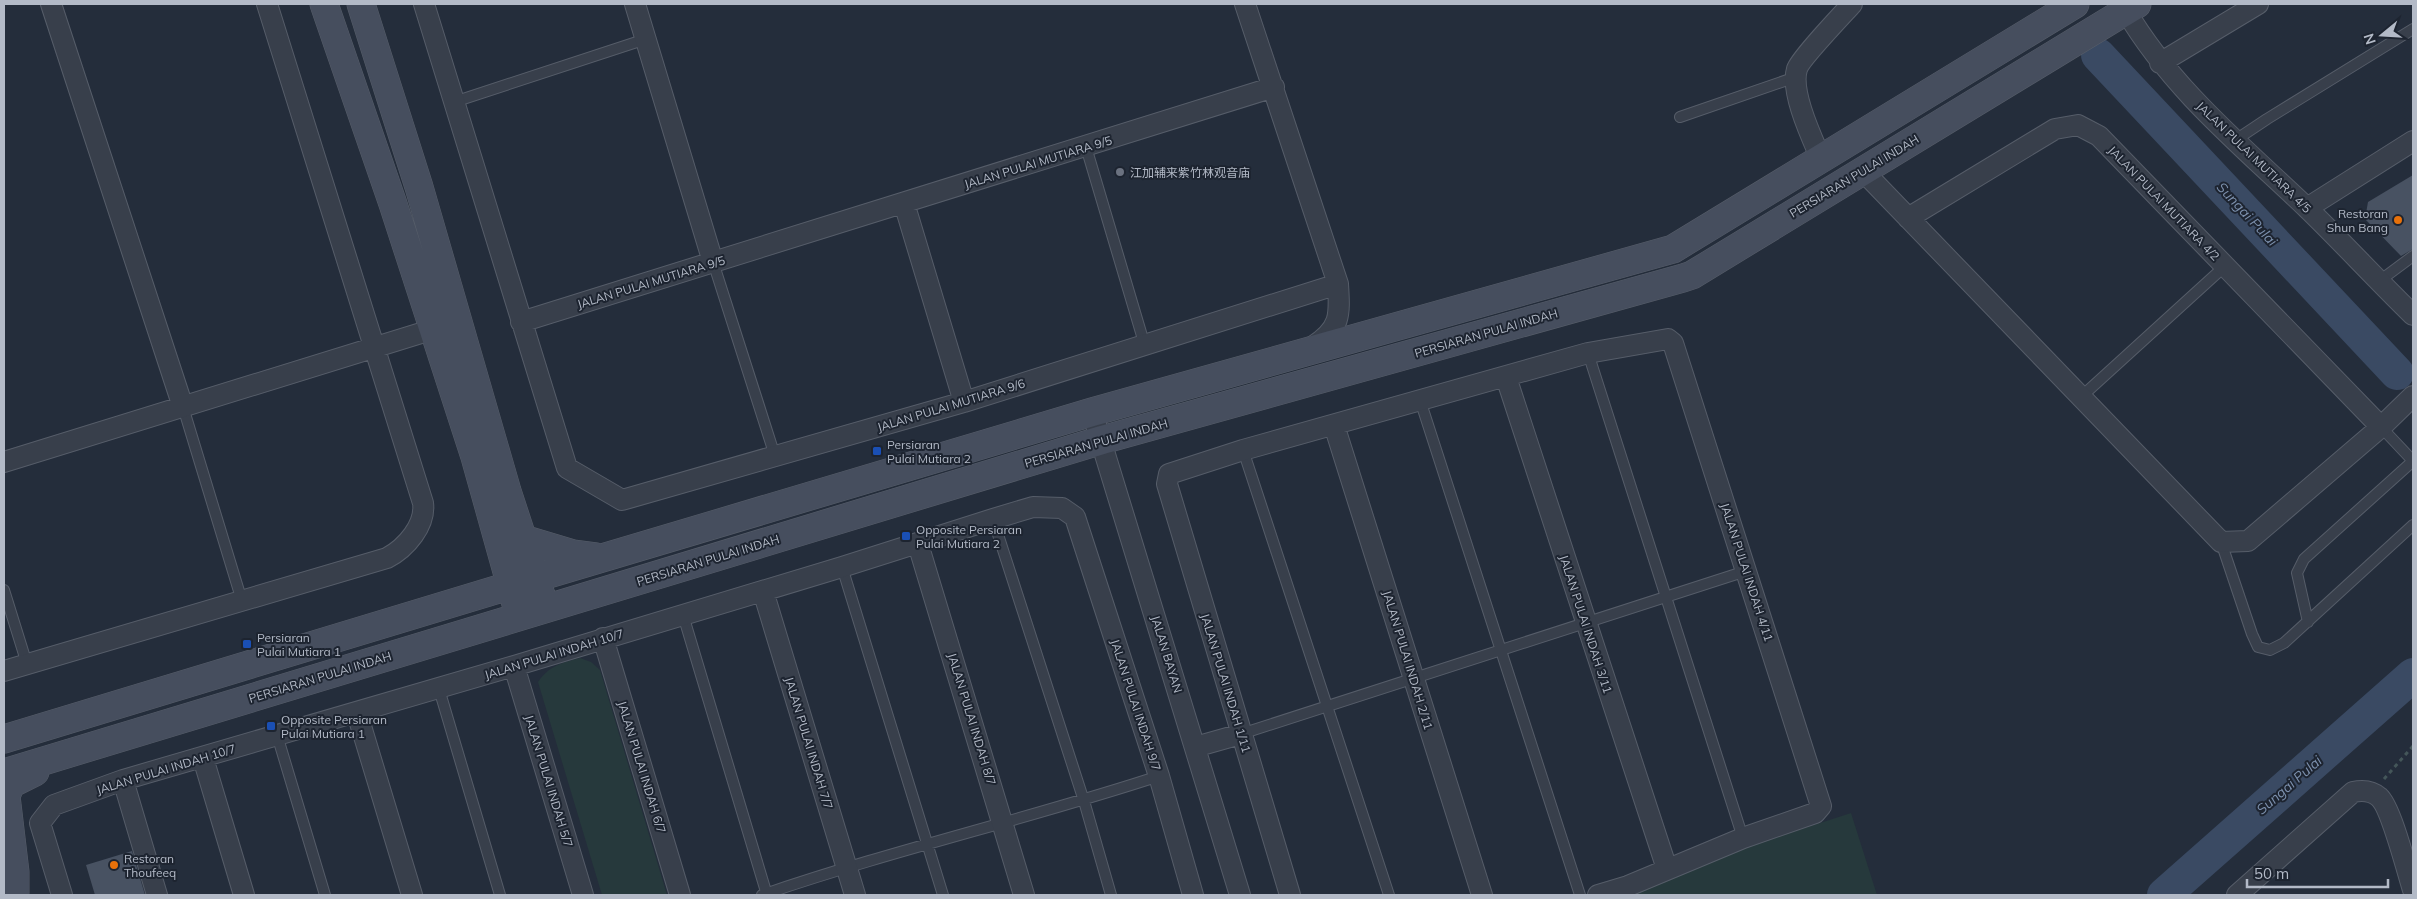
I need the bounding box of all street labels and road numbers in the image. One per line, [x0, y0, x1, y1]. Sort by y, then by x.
street label: JALAN PULAI MUTIARA 4/5 [2193, 98, 2315, 216]
street label: PERSIARAN PULAI INDAH [1786, 131, 1922, 221]
street label: JALAN PULAI MUTIARA 9/5 [962, 132, 1114, 192]
street label: JALAN PULAI MUTIARA 4/2 [2105, 142, 2223, 264]
street label: JALAN PULAI MUTIARA 9/5 [575, 252, 727, 312]
street label: PERSIARAN PULAI INDAH [1413, 305, 1559, 361]
street label: JALAN PULAI MUTIARA 9/6 [875, 375, 1027, 435]
street label: PERSIARAN PULAI INDAH [1023, 415, 1169, 471]
street label: JALAN PULAI INDAH 4/11 [1717, 501, 1777, 643]
street label: PERSIARAN PULAI INDAH [635, 531, 781, 589]
street label: JALAN PULAI INDAH 3/11 [1556, 553, 1616, 695]
street label: JALAN PULAI INDAH 2/11 [1380, 588, 1436, 732]
street label: JALAN PULAI INDAH 1/11 [1198, 611, 1254, 755]
street label: JALAN BAYAN [1148, 613, 1186, 695]
street label: JALAN PULAI INDAH 10/7 [482, 626, 626, 682]
street label: JALAN PULAI INDAH 9/7 [1108, 637, 1164, 773]
street label: PERSIARAN PULAI INDAH [247, 648, 393, 706]
street label: JALAN PULAI INDAH 8/7 [945, 651, 999, 787]
street label: JALAN PULAI INDAH 7/7 [782, 675, 836, 811]
street label: JALAN PULAI INDAH 6/7 [615, 699, 669, 835]
street label: JALAN PULAI INDAH 5/7 [522, 713, 576, 849]
street label: JALAN PULAI INDAH 10/7 [94, 741, 238, 797]

